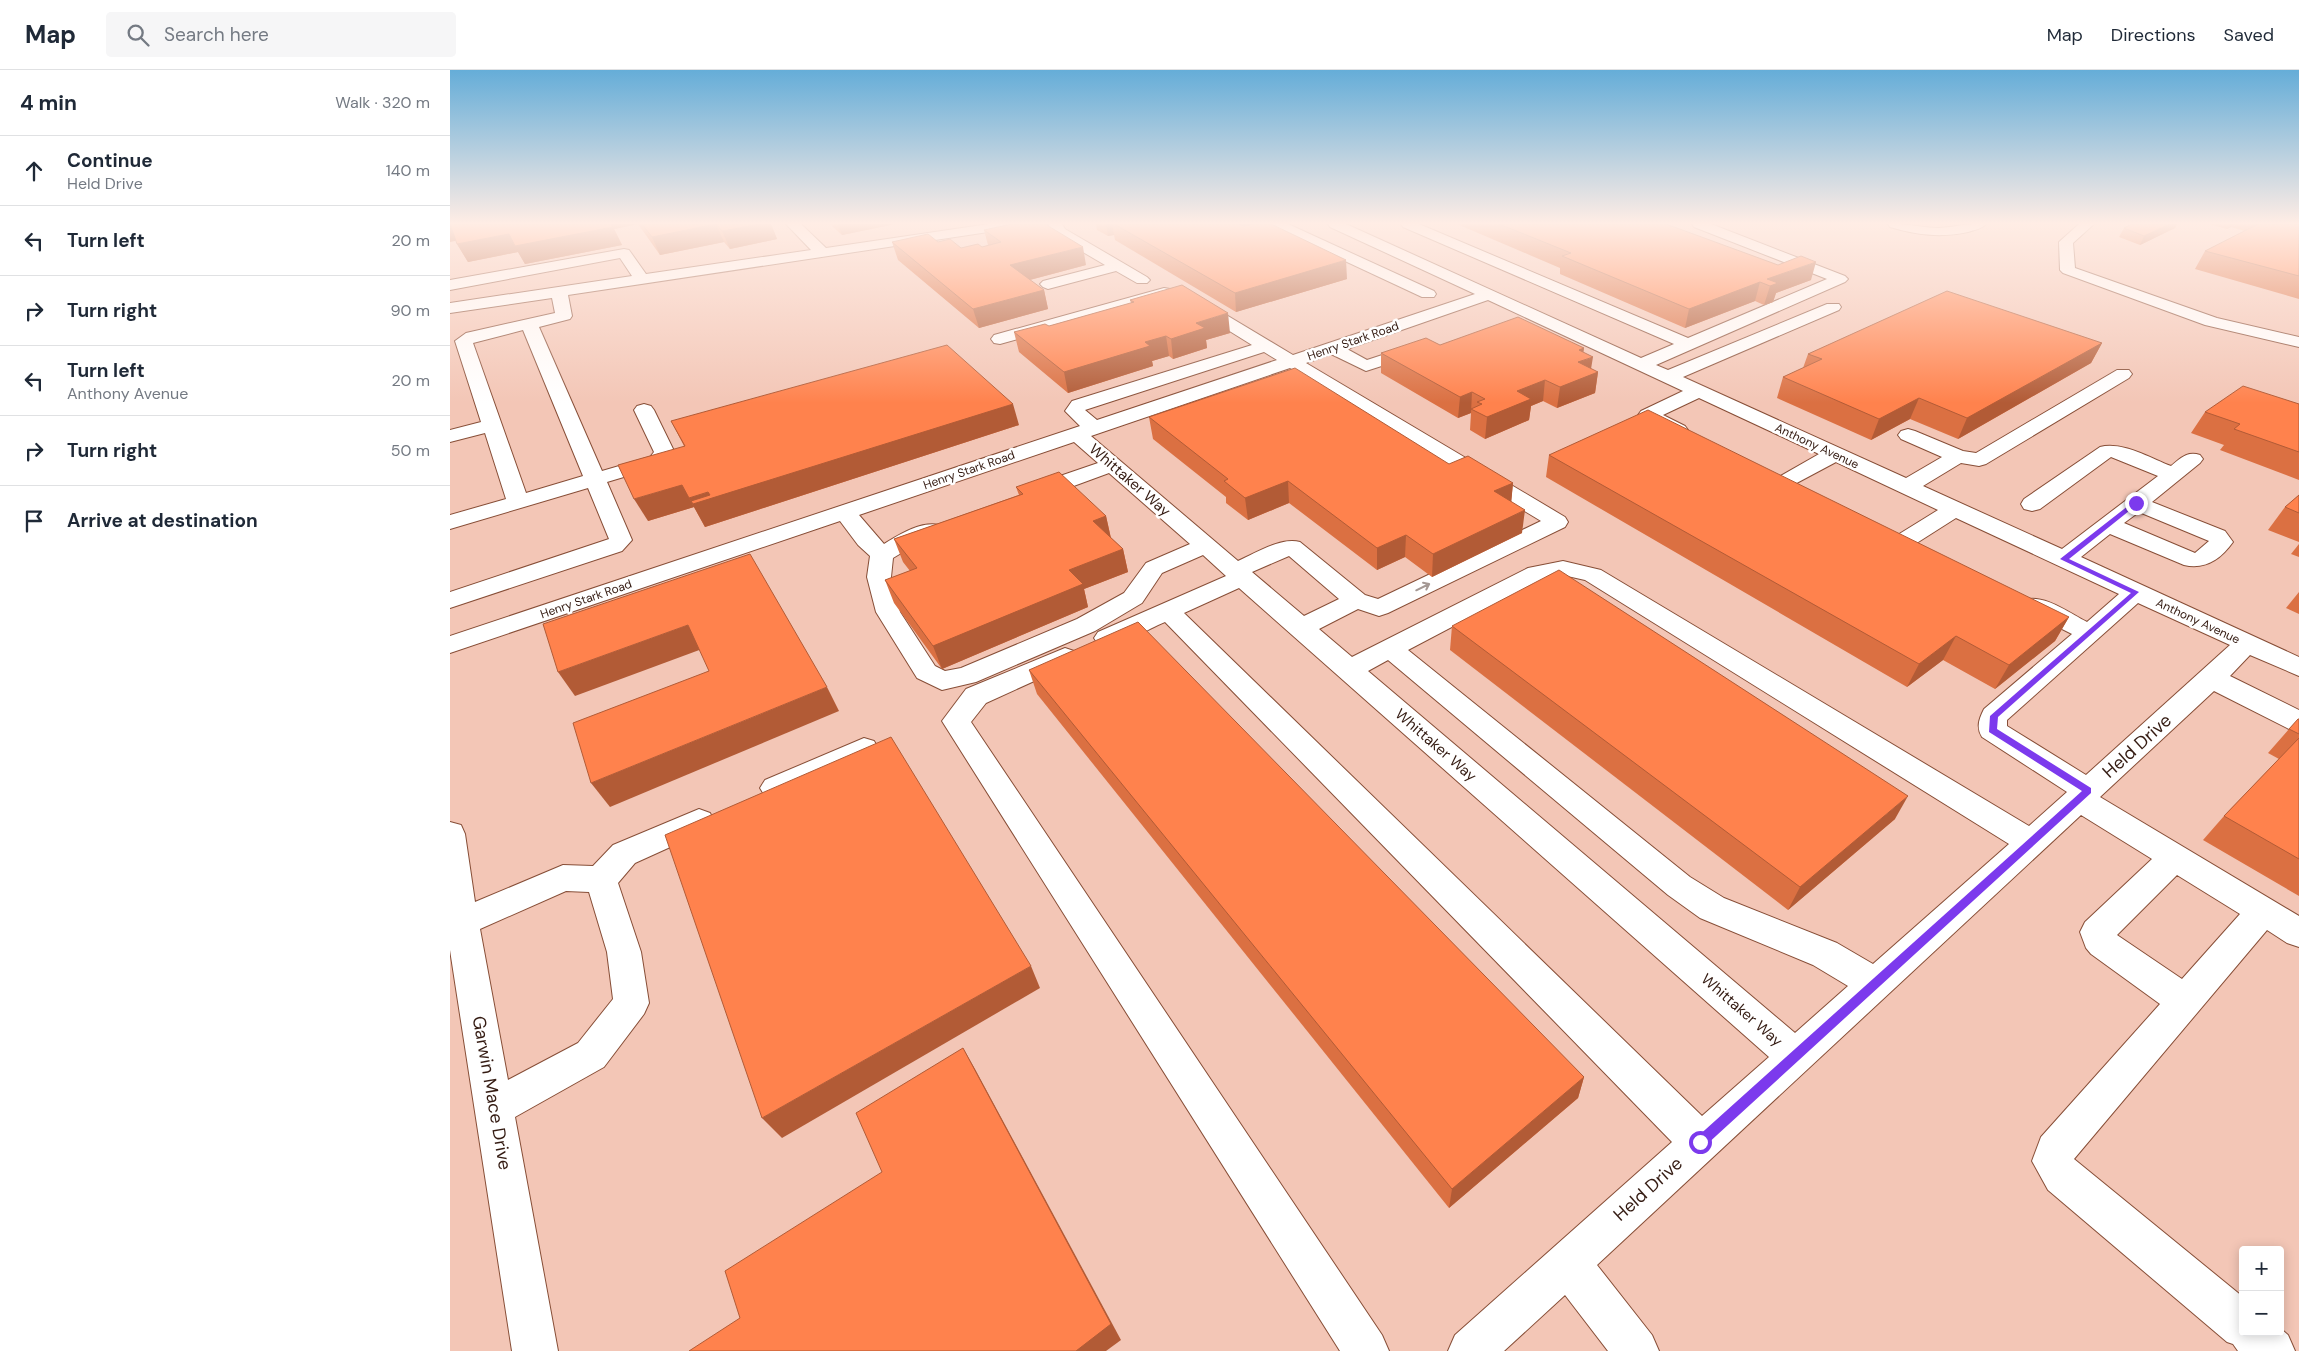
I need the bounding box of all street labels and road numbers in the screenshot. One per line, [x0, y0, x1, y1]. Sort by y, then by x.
street label: Henry Stark Road [1305, 318, 1401, 364]
street label: Anthony Avenue [1772, 420, 1862, 473]
street label: Whittaker Way [1085, 439, 1175, 521]
street label: Henry Stark Road [921, 447, 1017, 493]
street label: Henry Stark Road [538, 576, 634, 622]
street label: Anthony Avenue [2153, 595, 2243, 648]
street label: Whittaker Way [1391, 704, 1481, 786]
street label: Held Drive [2097, 709, 2177, 783]
street label: Whittaker Way [1697, 969, 1787, 1051]
street label: Garwin Mace Drive [467, 1014, 517, 1172]
street label: Held Drive [1608, 1152, 1688, 1226]

